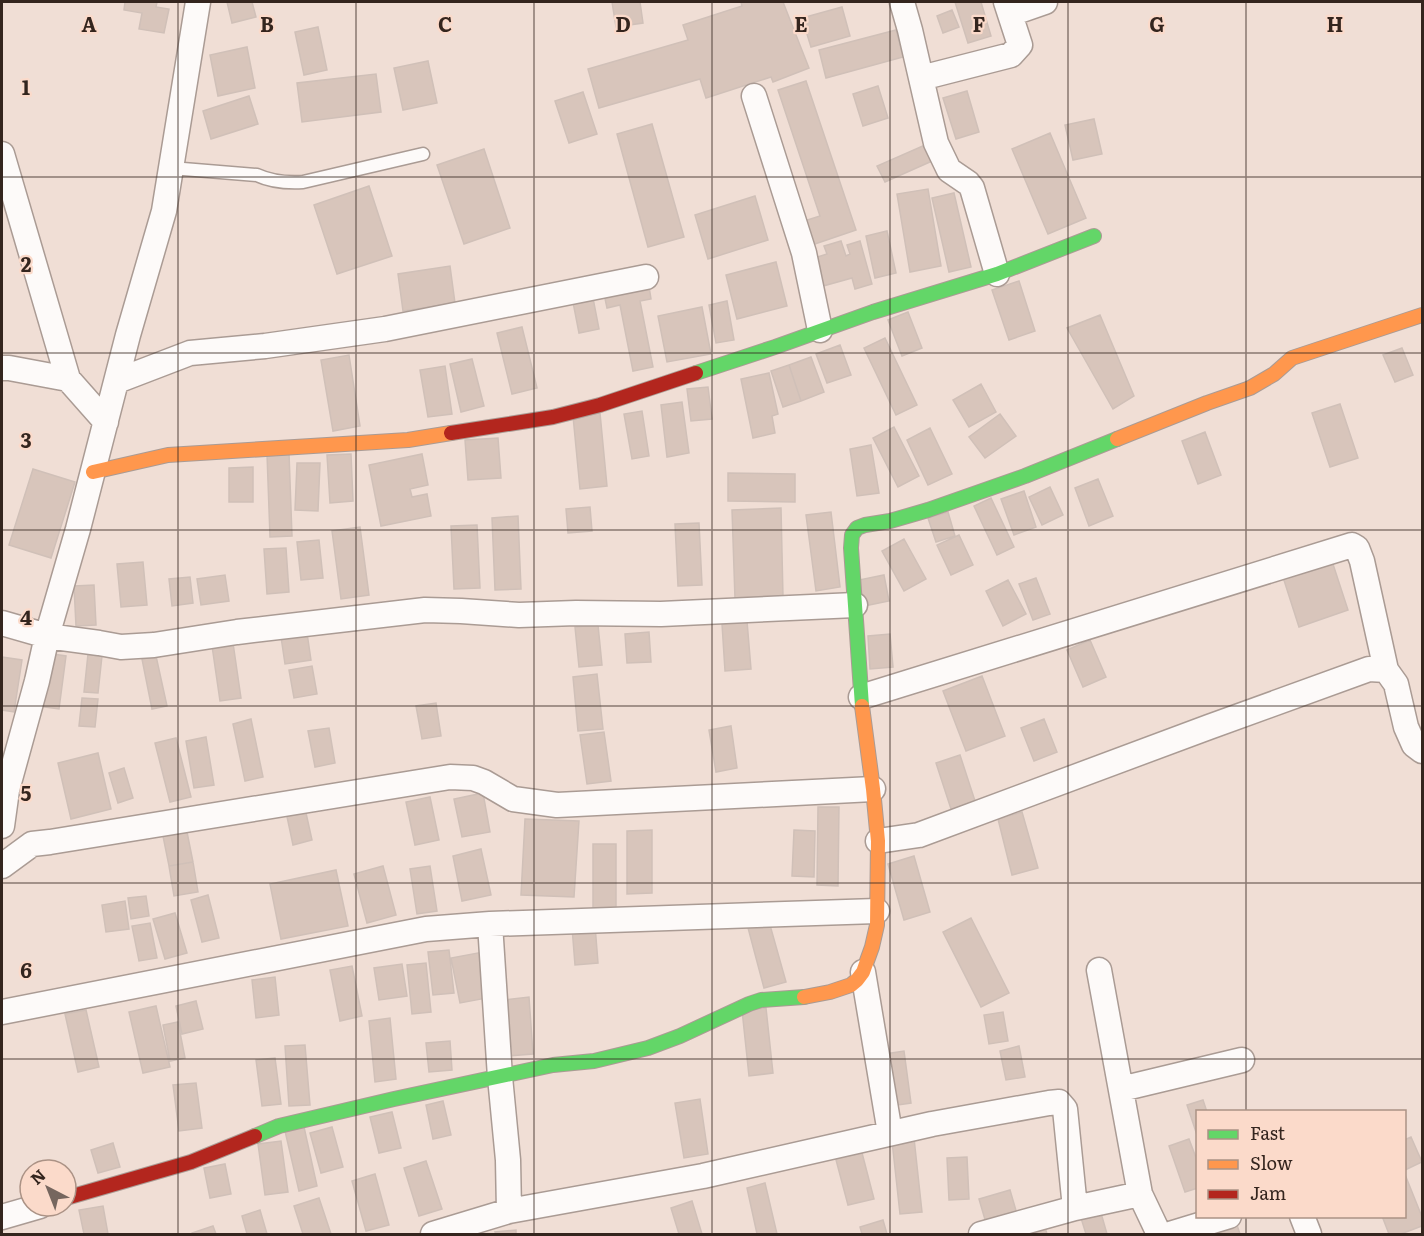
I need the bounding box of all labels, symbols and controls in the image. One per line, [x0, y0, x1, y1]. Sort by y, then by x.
text: A [81, 8, 97, 38]
text: B [260, 8, 274, 38]
text: C [438, 8, 452, 38]
text: D [615, 8, 631, 38]
text: E [794, 8, 808, 38]
text: F [973, 8, 986, 38]
text: G [1149, 8, 1165, 38]
text: H [1327, 8, 1343, 38]
text: 1 [22, 71, 30, 101]
text: 2 [21, 248, 32, 278]
text: 3 [20, 424, 32, 454]
text: 4 [20, 601, 32, 631]
text: 5 [21, 777, 32, 807]
text: 6 [20, 954, 32, 984]
legend [1196, 1110, 1406, 1218]
text: Fast [1250, 1119, 1286, 1146]
text: Slow [1250, 1149, 1293, 1176]
north arrow [18, 1158, 78, 1218]
text: N [24, 1163, 50, 1190]
text: Jam [1250, 1179, 1286, 1206]

